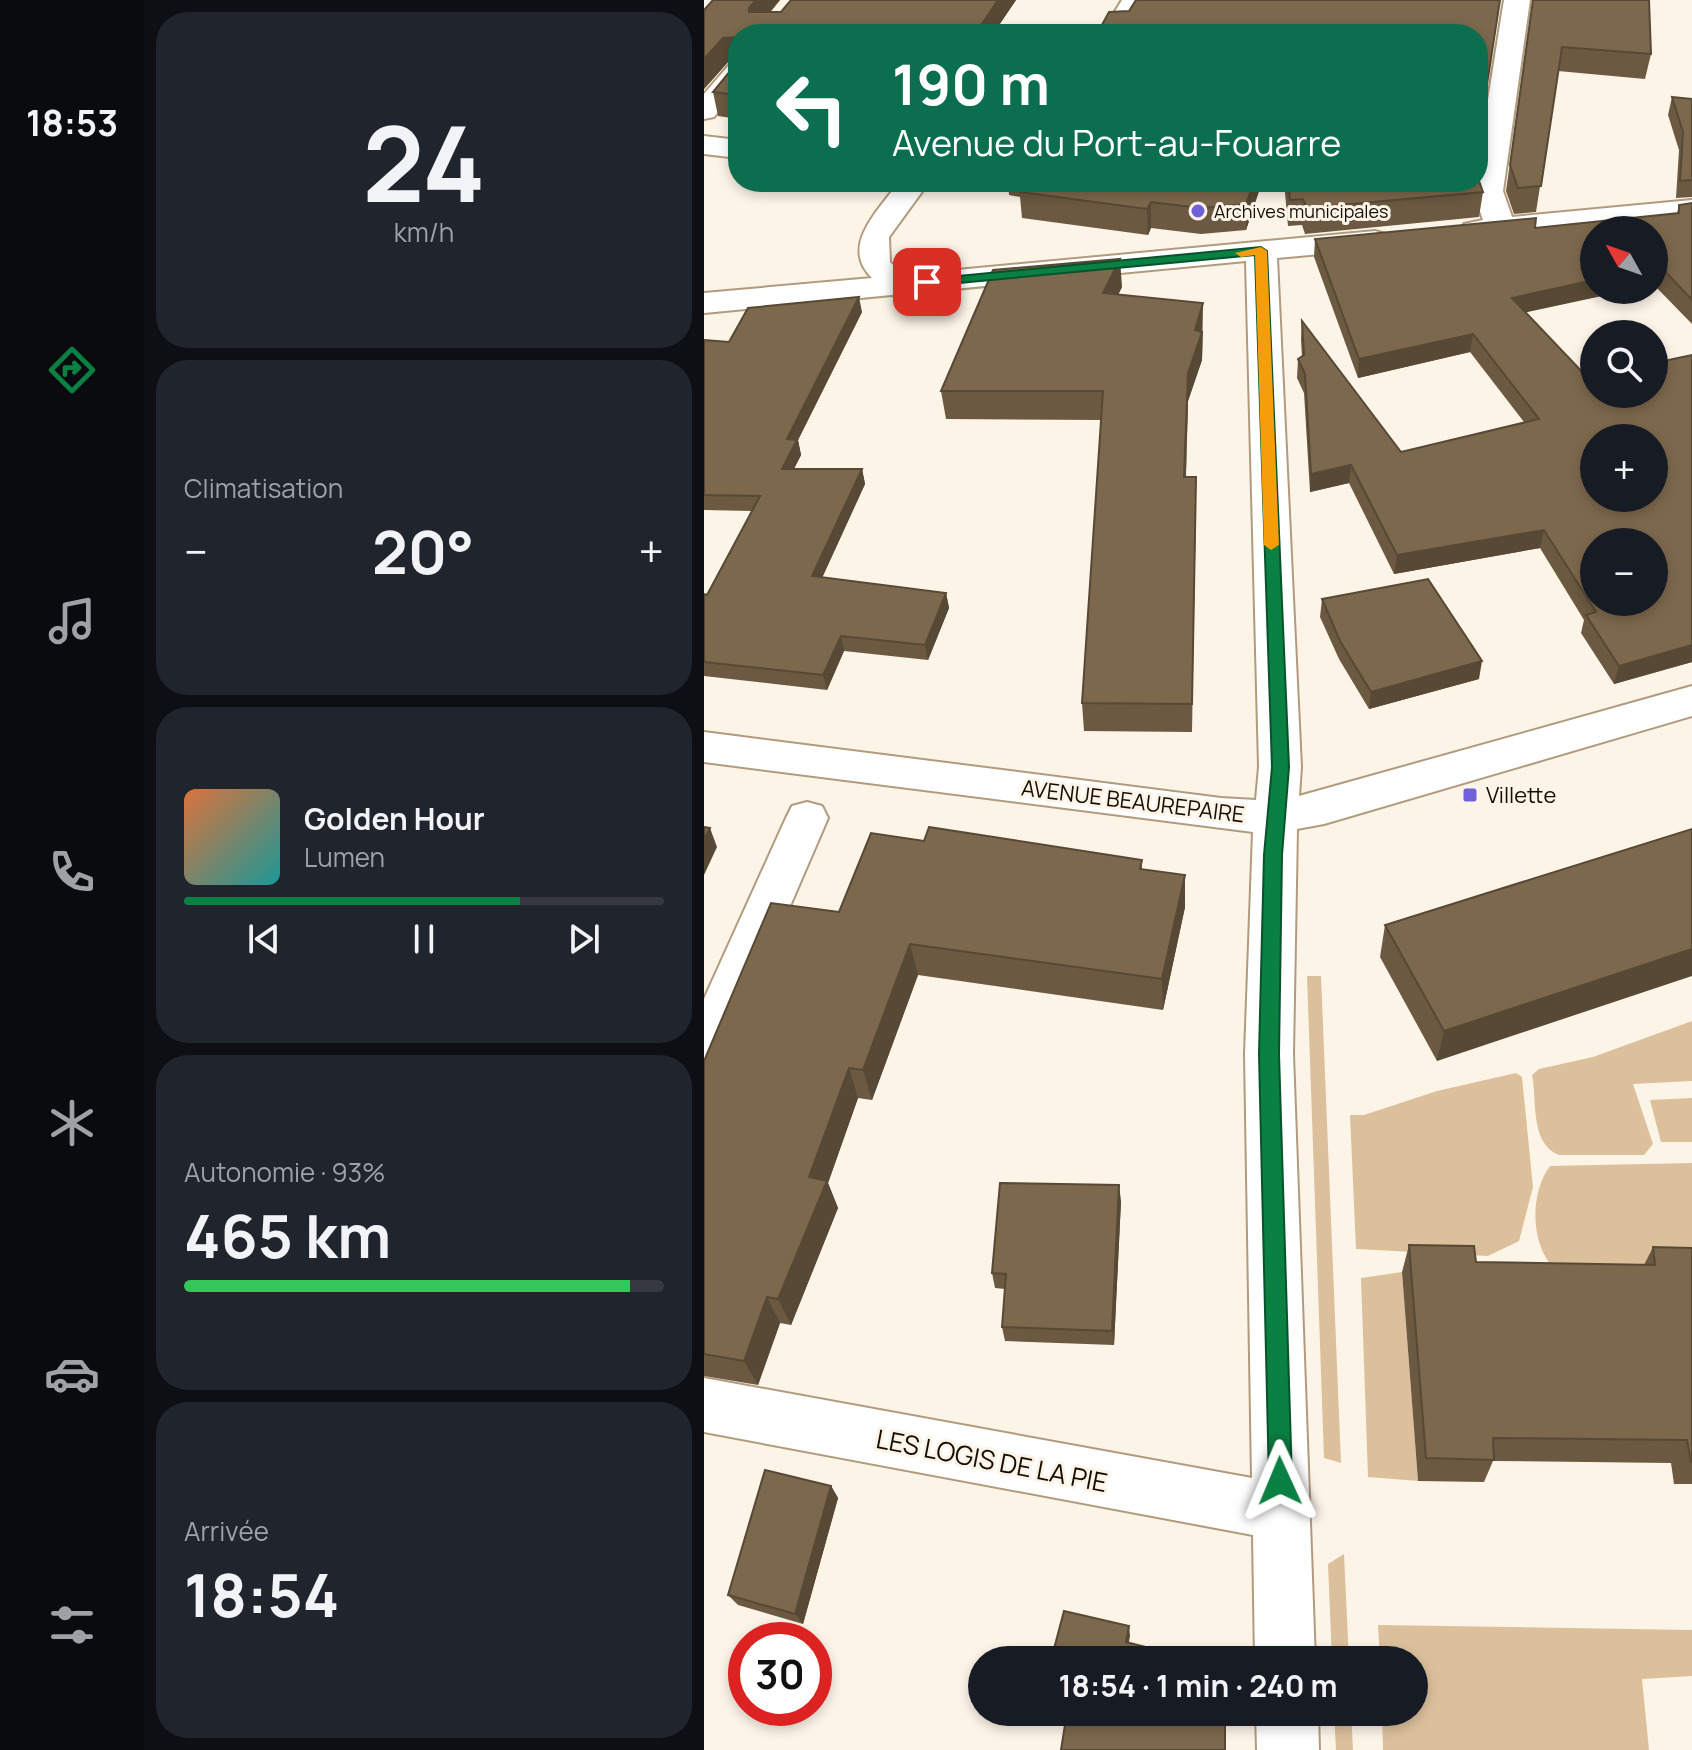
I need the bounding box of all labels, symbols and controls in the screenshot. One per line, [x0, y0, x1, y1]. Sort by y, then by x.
text: 190 m [892, 45, 1050, 122]
icon: left [760, 56, 864, 160]
text: 24 [362, 91, 486, 233]
text: 18:53 [26, 98, 118, 147]
text: Avenue du Port-au-Fouarre [892, 118, 1341, 167]
place label: Archives municipales [1214, 199, 1389, 223]
marker: Archives municipales [1189, 202, 1207, 220]
text: km/h [394, 214, 454, 250]
north arrow [1580, 216, 1668, 304]
map controls [1580, 216, 1668, 616]
pin [893, 248, 961, 316]
icon: arrive [905, 260, 949, 304]
button: search [1580, 320, 1668, 408]
icon: directions [44, 342, 100, 398]
button: + [1580, 424, 1668, 512]
text: Climatisation [184, 470, 343, 506]
text: 20° [372, 510, 474, 592]
text: − [184, 521, 208, 581]
text: + [639, 521, 664, 581]
button: − [1580, 528, 1668, 616]
icon: music [44, 593, 100, 649]
street label: AVENUE BEAUREPAIRE [1020, 772, 1246, 830]
place label: Villette [1486, 780, 1556, 810]
marker: Villette [1461, 786, 1479, 804]
text: Golden Hour [304, 798, 485, 839]
text: Lumen [304, 839, 385, 875]
icon: phone [44, 844, 100, 900]
icon: previous [242, 917, 286, 961]
icon: pause [402, 917, 446, 961]
icon: next [562, 917, 606, 961]
icon: climate [44, 1095, 100, 1151]
text: Autonomie · 93% [184, 1154, 385, 1190]
text: 465 km [184, 1194, 391, 1276]
icon: car [44, 1346, 100, 1402]
street label: LES LOGIS DE LA PIE [873, 1420, 1111, 1500]
position arrow [1238, 1439, 1322, 1523]
text: Arrivée [184, 1513, 269, 1549]
text: 18:54 [184, 1553, 339, 1635]
icon: filters [44, 1597, 100, 1653]
speed limit sign: 30 [728, 1622, 832, 1726]
text: 18:54 · 1 min · 240 m [1058, 1665, 1338, 1706]

